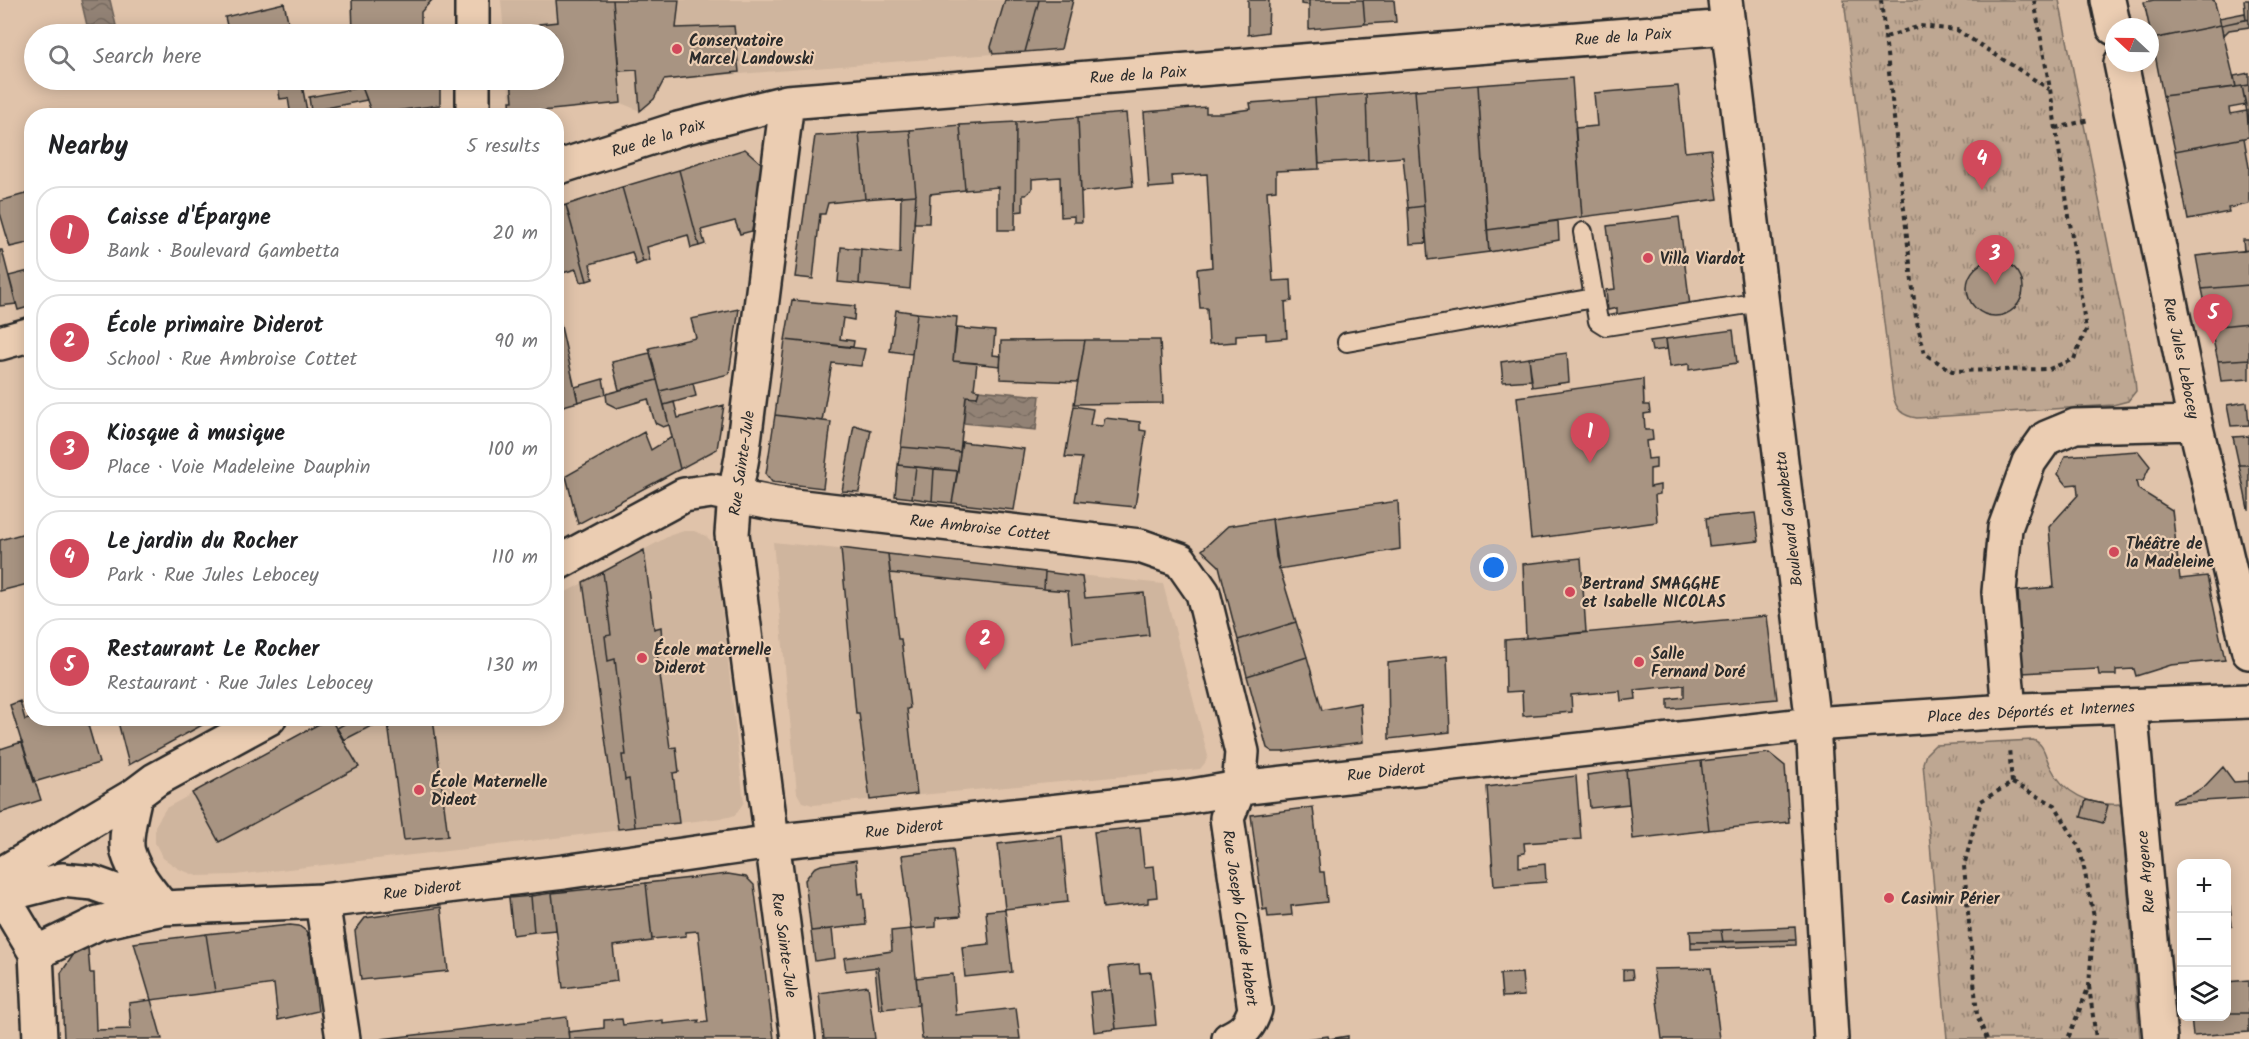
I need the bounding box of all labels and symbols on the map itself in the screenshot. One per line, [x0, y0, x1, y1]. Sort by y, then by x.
north arrow [2105, 18, 2159, 72]
street label: Rue de la Paix [1574, 22, 1673, 53]
place label: Conservatoire Marcel Landowski [689, 29, 814, 72]
marker: Conservatoire Marcel Landowski [670, 42, 684, 56]
street label: Rue de la Paix [1089, 60, 1188, 91]
street label: Rue de la Paix [608, 112, 710, 165]
pin: 4 [1962, 140, 2002, 190]
pin: 3 [1976, 236, 2014, 285]
place label: Villa Viardot [1660, 247, 1746, 272]
marker: Villa Viardot [1641, 251, 1655, 265]
pin: 5 [2194, 294, 2232, 344]
street label: Rue Jules Lebocey [2155, 295, 2206, 422]
street label: Rue Sainte-Jule [723, 409, 762, 517]
pin: 1 [1570, 414, 1610, 463]
street label: Boulevard Gambetta [1769, 450, 1810, 588]
street label: Rue Ambroise Cottet [908, 509, 1052, 548]
place label: Théâtre de la Madeleine [2126, 532, 2214, 575]
marker: Théâtre de la Madeleine [2107, 545, 2121, 559]
your location [1479, 553, 1508, 582]
place label: Bertrand SMAGGHE et Isabelle NICOLAS [1582, 572, 1726, 615]
marker: Bertrand SMAGGHE et Isabelle NICOLAS [1563, 585, 1577, 599]
pin: 2 [966, 620, 1004, 670]
place label: École maternelle Diderot [654, 638, 771, 681]
place label: Salle Fernand Doré [1651, 642, 1746, 685]
marker: École maternelle Diderot [635, 651, 649, 665]
marker: Salle Fernand Doré [1632, 655, 1646, 669]
street label: Place des Déportés et Internes [1927, 695, 2136, 730]
street label: Rue Diderot [1346, 756, 1427, 789]
place label: École Maternelle Dideot [431, 770, 547, 813]
marker: École Maternelle Dideot [412, 783, 426, 797]
street label: Rue Diderot [864, 813, 945, 846]
street label: Rue Joseph Claude Habert [1215, 828, 1264, 1009]
street label: Rue Argence [2130, 829, 2163, 914]
street label: Rue Diderot [382, 873, 464, 908]
place label: Casimir Périer [1901, 887, 2001, 912]
street label: Rue Sainte-Jule [764, 891, 803, 999]
marker: Casimir Périer [1882, 891, 1896, 905]

